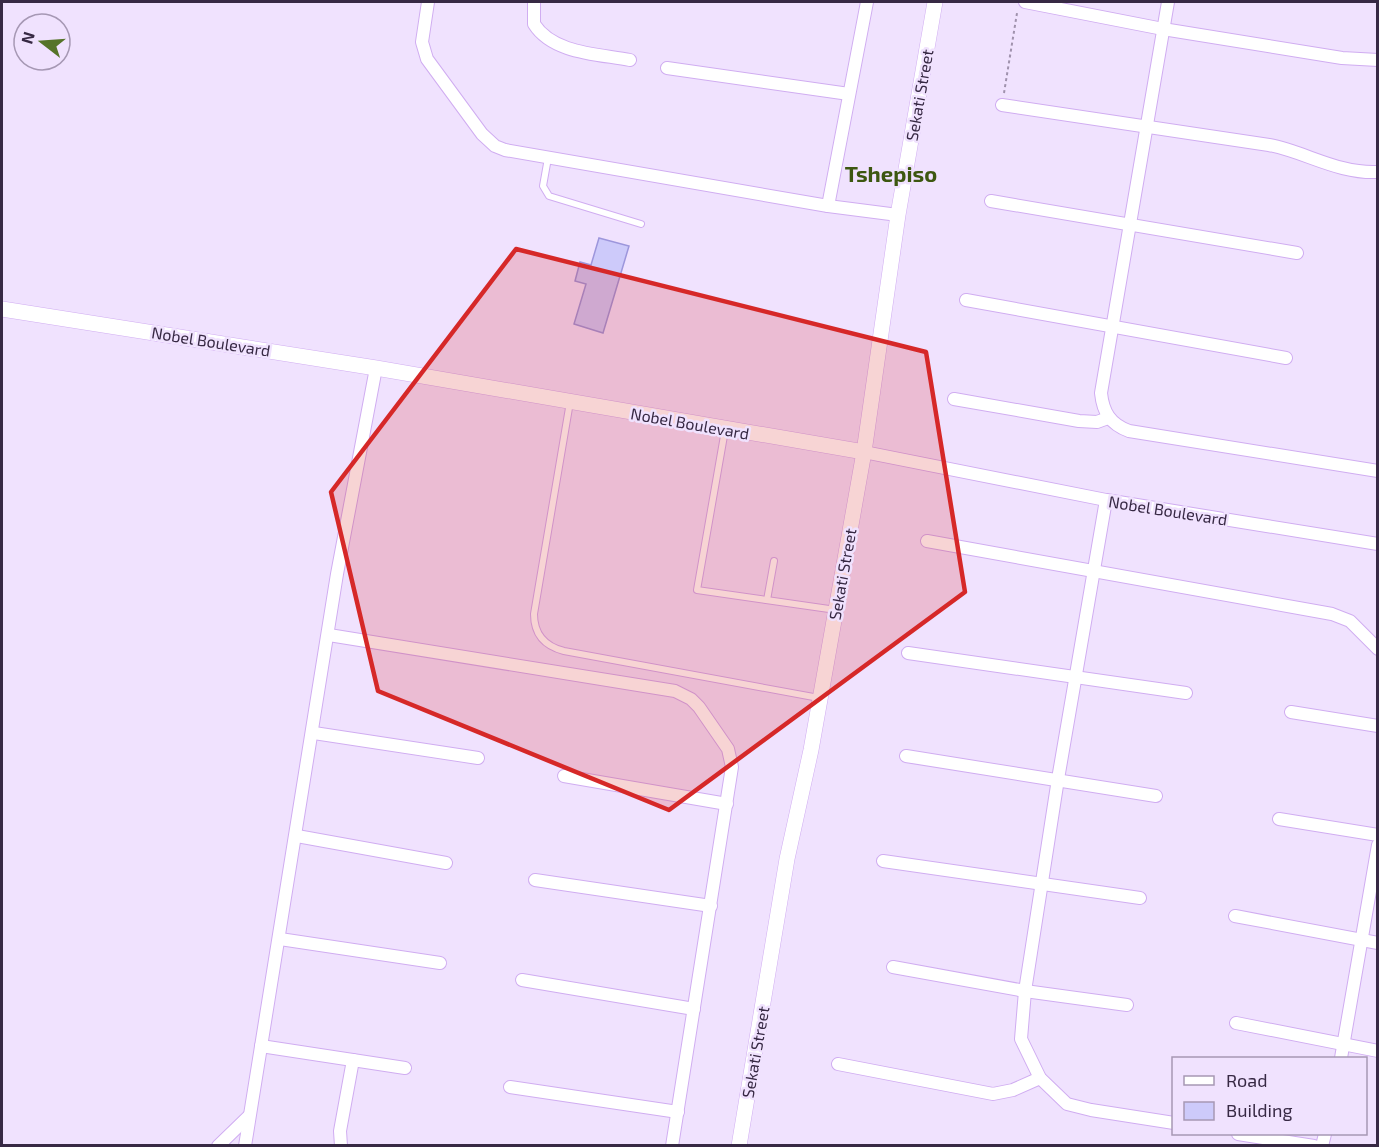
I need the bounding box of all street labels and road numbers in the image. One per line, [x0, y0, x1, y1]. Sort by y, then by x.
street label: Sekati Street [902, 48, 936, 142]
street label: Nobel Boulevard [150, 322, 272, 360]
street label: Nobel Boulevard [629, 403, 751, 443]
street label: Nobel Boulevard [1107, 491, 1229, 529]
street label: Sekati Street [825, 527, 859, 621]
street label: Sekati Street [738, 1005, 772, 1099]

